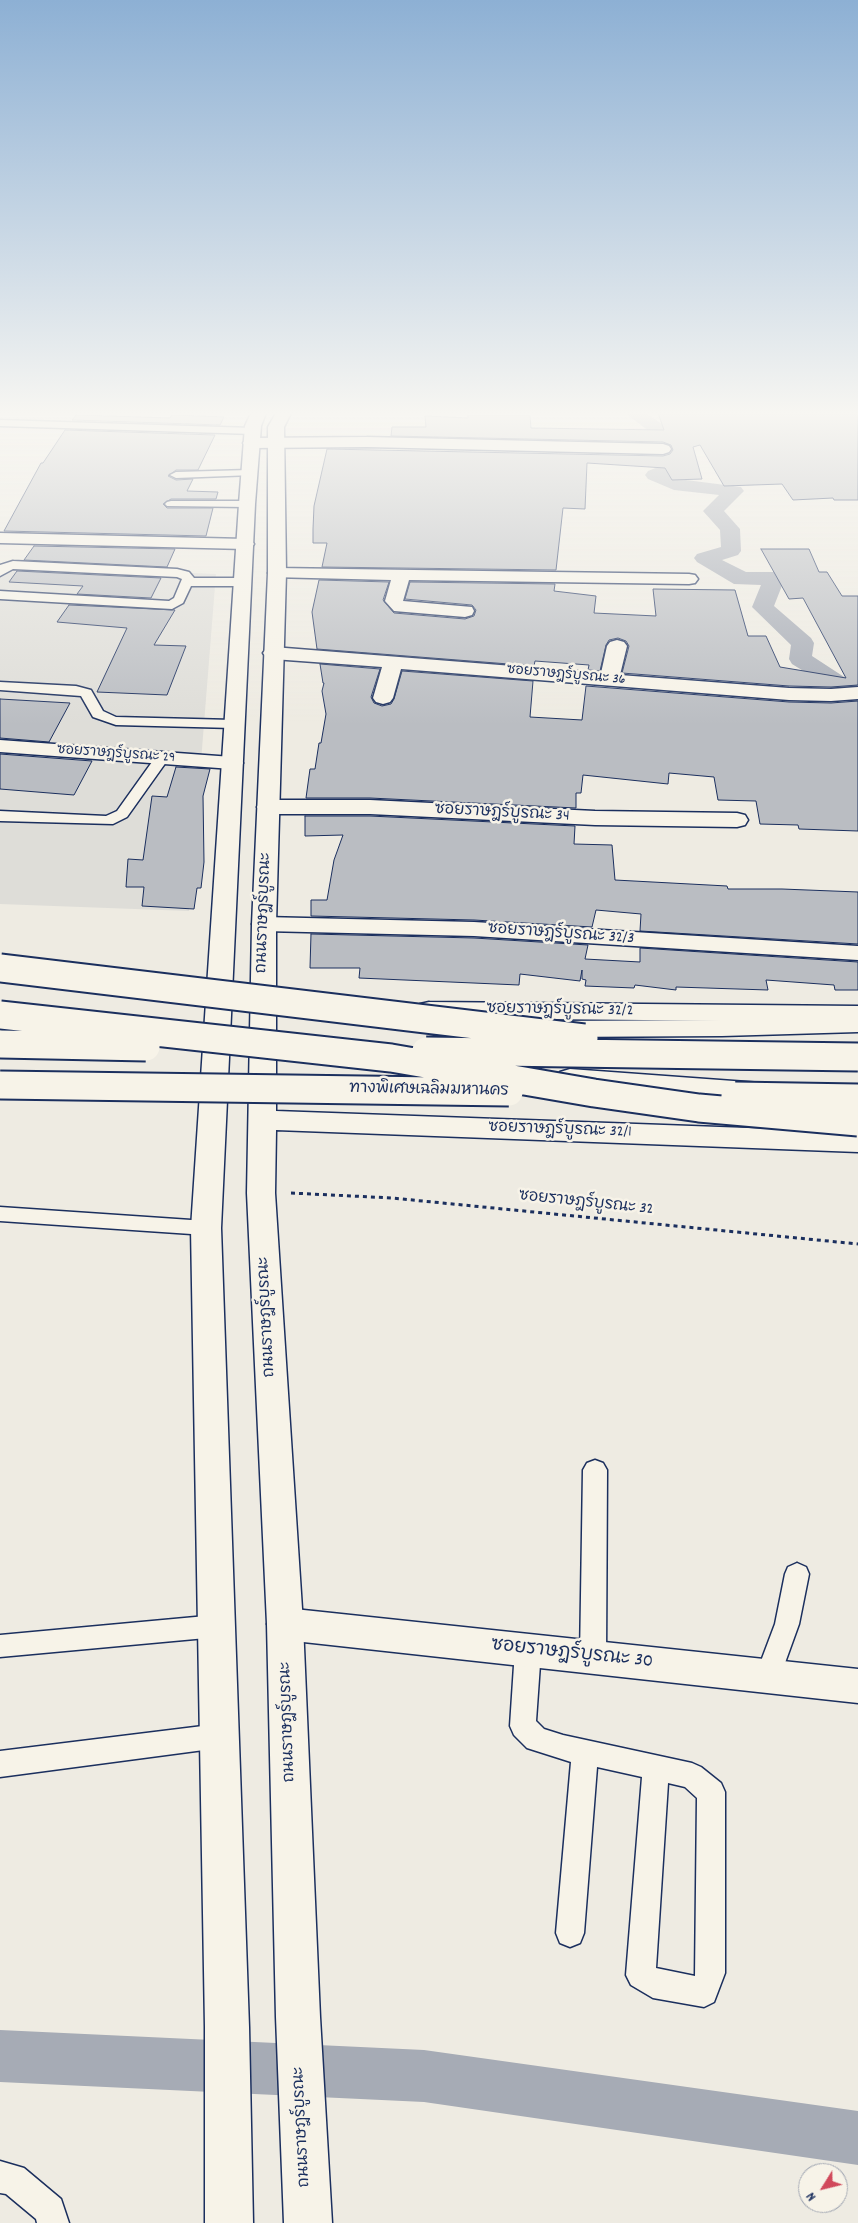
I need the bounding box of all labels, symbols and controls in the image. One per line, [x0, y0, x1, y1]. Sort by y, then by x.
street label: ซอยราษฎร์บูรณะ 36 [506, 662, 626, 690]
street label: ซอยราษฎร์บูรณะ 29 [56, 742, 176, 768]
street label: ซอยราษฎร์บูรณะ 34 [434, 801, 570, 827]
street label: ถนนราษฎร์บูรณะ [253, 852, 277, 974]
street label: ซอยราษฎร์บูรณะ 32/3 [487, 920, 635, 950]
street label: ซอยราษฎร์บูรณะ 32/2 [486, 1000, 634, 1022]
street label: ทางพิเศษเฉลิมมหานคร [349, 1080, 509, 1102]
street label: ซอยราษฎร์บูรณะ 32/1 [488, 1119, 632, 1143]
street label: ซอยราษฎร์บูรณะ 32 [518, 1187, 654, 1221]
street label: ถนนราษฎร์บูรณะ [255, 1256, 281, 1378]
street label: ซอยราษฎร์บูรณะ 30 [490, 1635, 654, 1675]
street label: ถนนราษฎร์บูรณะ [277, 1661, 301, 1783]
street label: ถนนราษฎร์บูรณะ [290, 2066, 316, 2188]
north arrow [798, 2163, 848, 2213]
text: N [802, 2188, 822, 2205]

